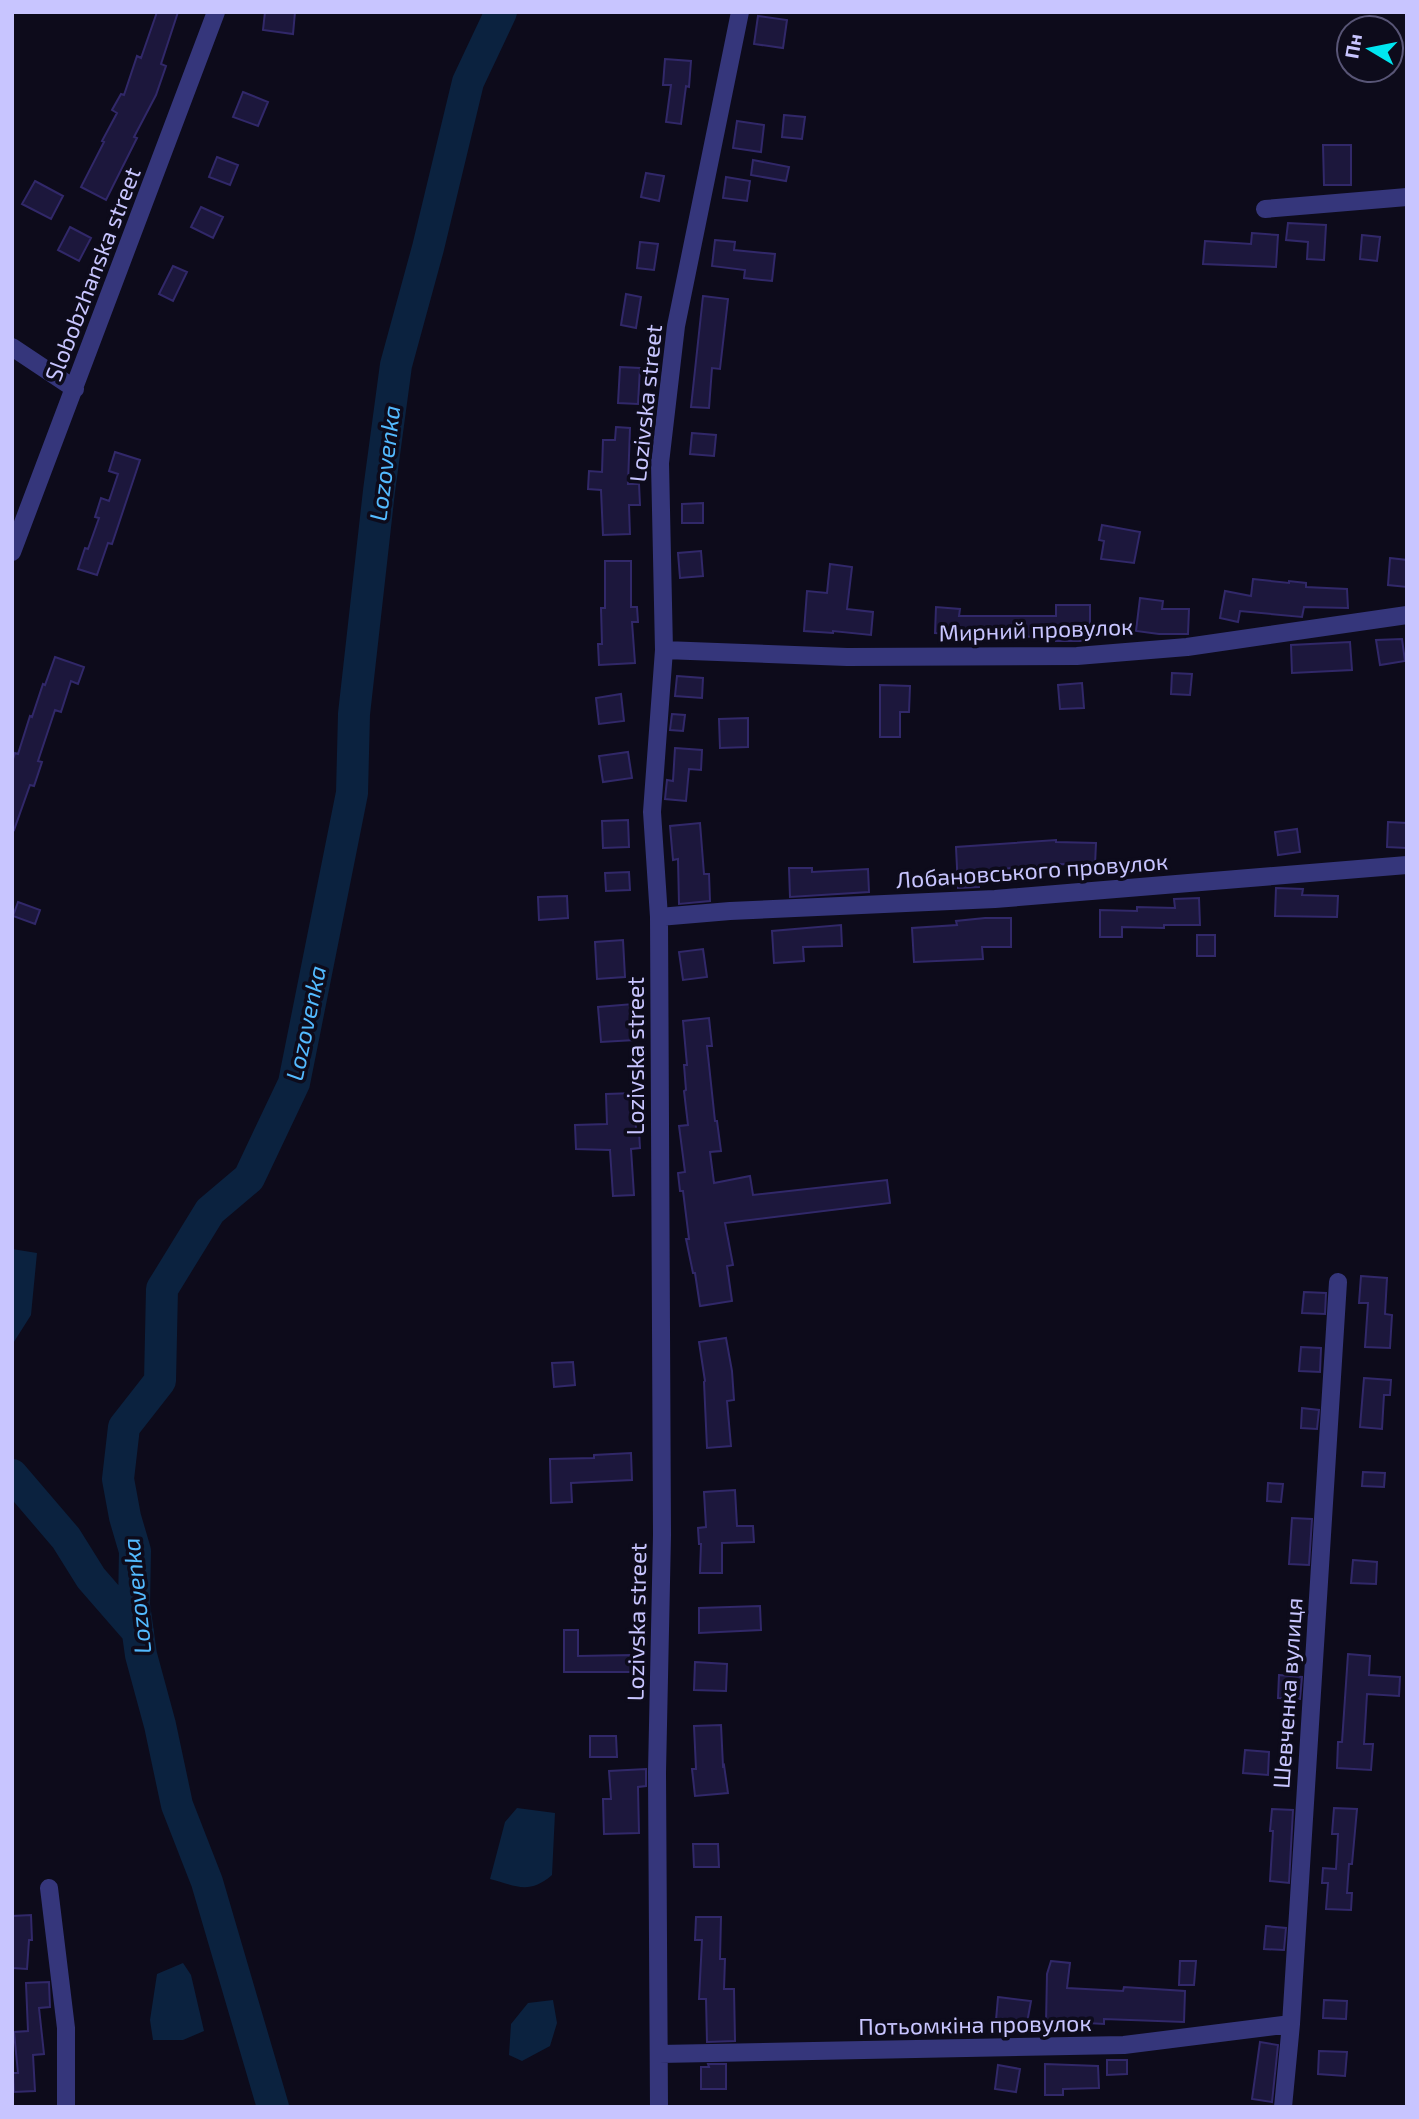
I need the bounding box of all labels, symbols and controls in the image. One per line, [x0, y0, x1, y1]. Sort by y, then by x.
north arrow [1335, 14, 1405, 84]
text: Пн [1339, 32, 1366, 60]
street label: Slobobzhanska street [38, 163, 146, 385]
street label: Lozivska street [623, 323, 667, 483]
water label: Lozovenka [362, 403, 406, 523]
street label: Мирний провулок [938, 612, 1134, 647]
street label: Лобановського провулок [895, 847, 1169, 894]
water label: Lozovenka [279, 963, 331, 1083]
street label: Lozivska street [621, 977, 649, 1135]
water label: Lozovenka [115, 1536, 157, 1656]
street label: Lozivska street [621, 1542, 651, 1701]
street label: Шевченка вулиця [1266, 1597, 1309, 1790]
street label: Потьомкіна провулок [858, 2008, 1092, 2041]

